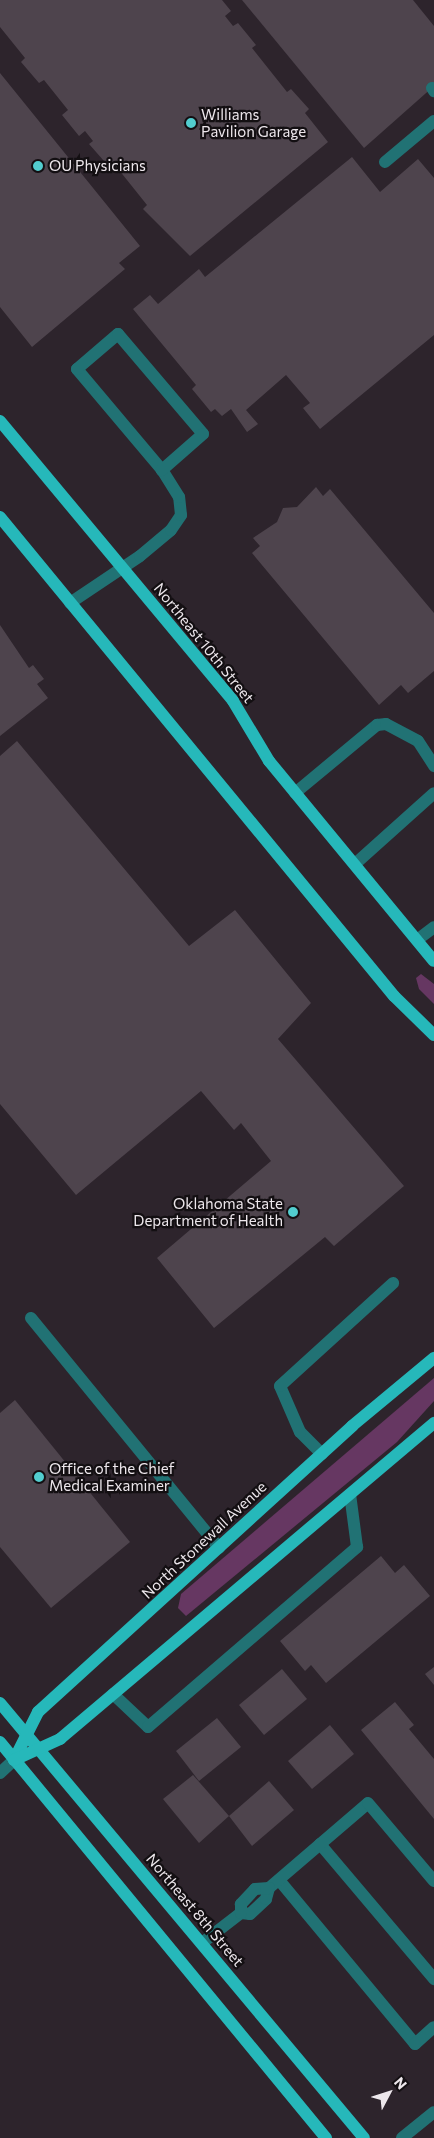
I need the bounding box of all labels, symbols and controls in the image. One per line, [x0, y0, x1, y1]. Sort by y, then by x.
place label: Williams Pavilion Garage [201, 105, 306, 140]
marker: Williams Pavilion Garage [185, 117, 197, 129]
place label: OU Physicians [49, 157, 146, 175]
marker: OU Physicians [31, 159, 45, 173]
street label: Northeast 10th Street [150, 580, 258, 706]
place label: Oklahoma State Department of Health [133, 1194, 283, 1229]
marker: Oklahoma State Department of Health [287, 1206, 299, 1218]
place label: Office of the Chief Medical Examiner [49, 1459, 174, 1494]
marker: Office of the Chief Medical Examiner [33, 1471, 45, 1483]
street label: North Stonewall Avenue [138, 1477, 270, 1603]
street label: Northeast 8th Street [143, 1850, 247, 1970]
north arrow [364, 2068, 414, 2118]
text: N [391, 2074, 411, 2093]

